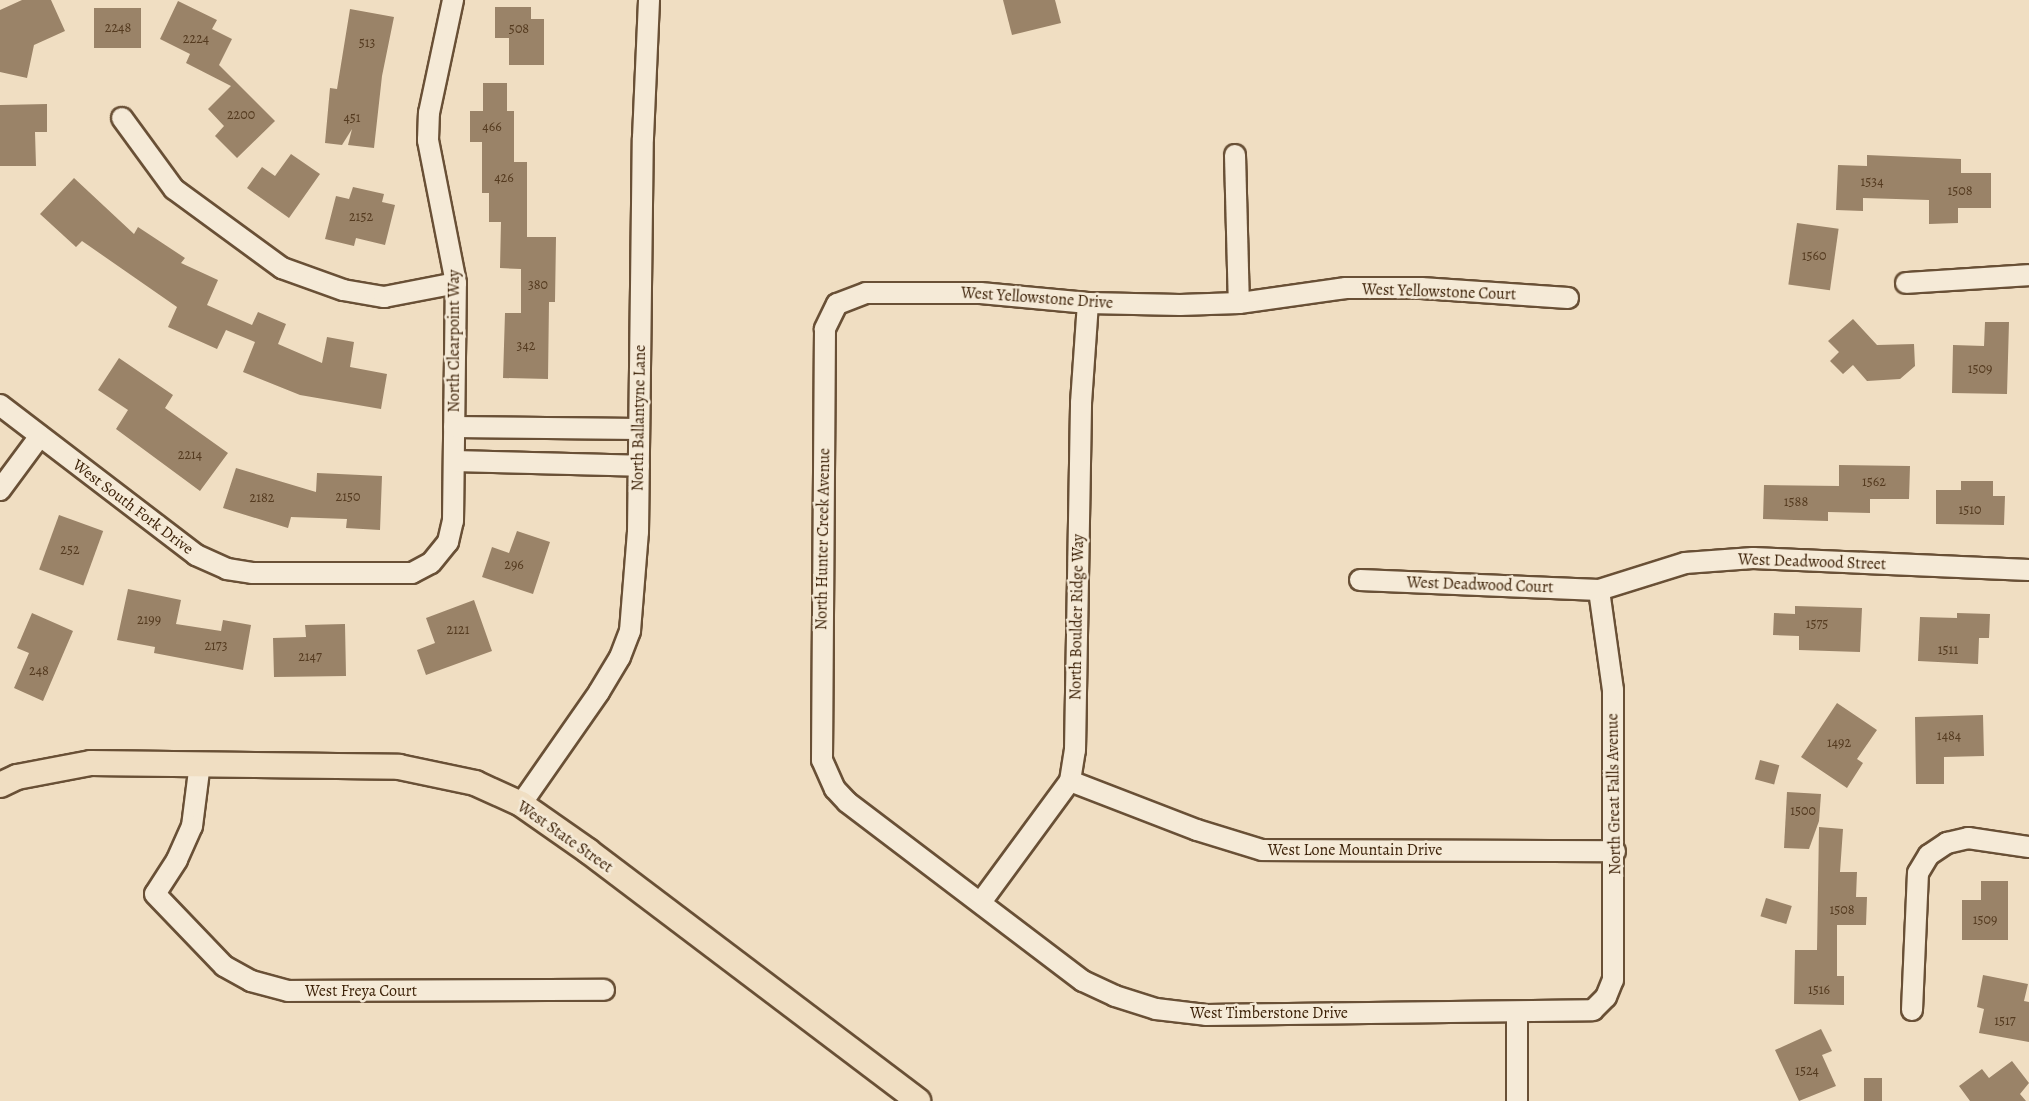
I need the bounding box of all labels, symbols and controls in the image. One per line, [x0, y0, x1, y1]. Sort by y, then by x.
house number: 2248 [105, 20, 131, 36]
house number: 508 [509, 21, 529, 37]
house number: 2224 [183, 31, 209, 47]
house number: 513 [359, 35, 375, 51]
house number: 2200 [227, 107, 255, 123]
house number: 451 [343, 110, 361, 126]
house number: 466 [482, 119, 502, 135]
house number: 426 [494, 170, 514, 186]
house number: 1534 [1861, 174, 1883, 190]
house number: 1508 [1947, 183, 1973, 199]
house number: 2152 [349, 209, 373, 225]
house number: 1560 [1802, 248, 1826, 264]
street label: North Clearpoint Way [444, 269, 464, 413]
house number: 380 [528, 277, 548, 293]
street label: West Yellowstone Court [1362, 280, 1516, 304]
street label: West Yellowstone Drive [960, 283, 1114, 313]
house number: 342 [517, 338, 535, 354]
street label: North Ballantyne Lane [628, 345, 650, 491]
house number: 1509 [1968, 361, 1992, 377]
house number: 2214 [178, 447, 202, 463]
street label: North Hunter Creek Avenue [812, 448, 834, 630]
street label: West South Fork Drive [69, 455, 197, 559]
house number: 1562 [1862, 474, 1886, 490]
house number: 2150 [336, 489, 360, 505]
house number: 2182 [250, 490, 274, 506]
house number: 1588 [1784, 494, 1808, 510]
house number: 1510 [1958, 502, 1982, 518]
street label: North Boulder Ridge Way [1066, 534, 1088, 700]
house number: 252 [60, 542, 80, 558]
street label: West Deadwood Street [1738, 550, 1886, 574]
house number: 296 [504, 557, 524, 573]
street label: West Deadwood Court [1406, 573, 1554, 597]
house number: 2199 [137, 612, 161, 628]
house number: 1575 [1806, 616, 1828, 632]
house number: 2121 [447, 622, 469, 638]
house number: 2173 [204, 638, 228, 654]
house number: 1511 [1938, 642, 1958, 658]
house number: 2147 [298, 649, 322, 665]
house number: 248 [29, 663, 49, 679]
street label: North Great Falls Avenue [1603, 713, 1625, 875]
house number: 1484 [1937, 728, 1961, 744]
house number: 1492 [1827, 735, 1851, 751]
street label: West State Street [514, 797, 616, 877]
house number: 1500 [1790, 803, 1816, 819]
street label: West Lone Mountain Drive [1268, 840, 1442, 860]
house number: 1508 [1829, 902, 1855, 918]
house number: 1509 [1973, 912, 1997, 928]
street label: West Freya Court [305, 981, 417, 1001]
house number: 1516 [1808, 982, 1830, 998]
street label: West Timberstone Drive [1190, 1003, 1348, 1023]
house number: 1517 [1994, 1013, 2016, 1029]
house number: 1524 [1795, 1063, 1819, 1079]

